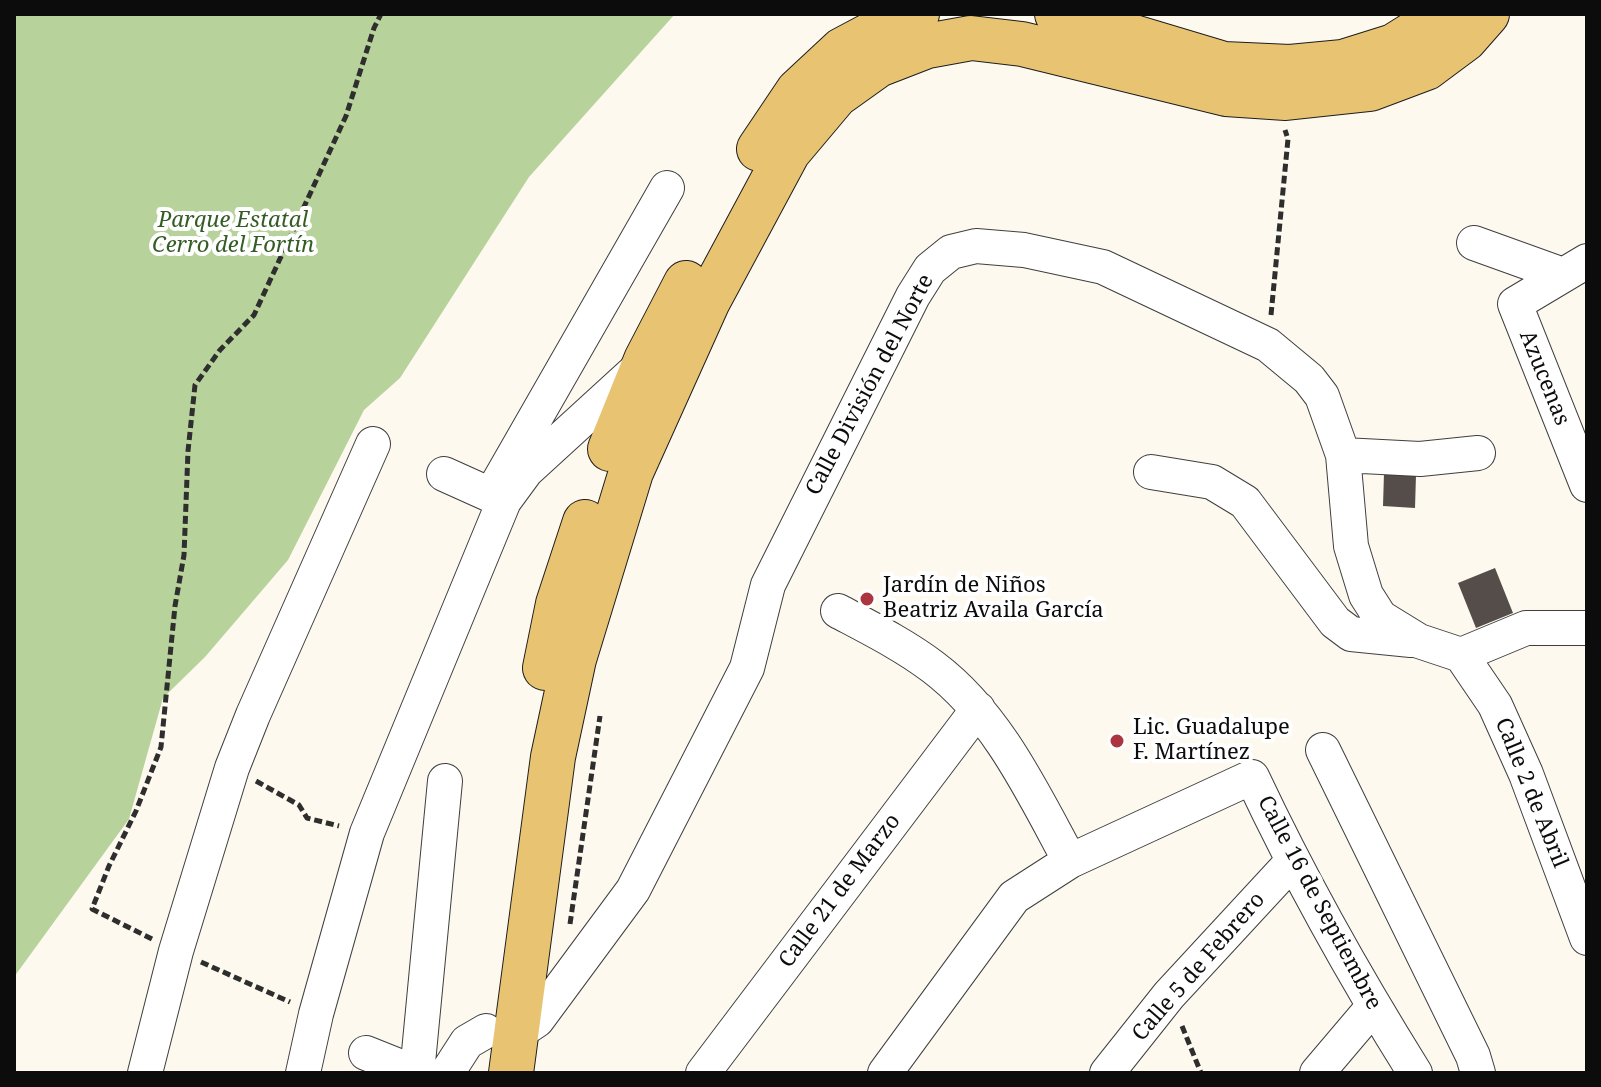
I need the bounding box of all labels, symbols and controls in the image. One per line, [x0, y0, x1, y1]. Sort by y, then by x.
park label: Parque Estatal Cerro del Fortín [152, 208, 314, 260]
street label: Calle División del Norte [800, 270, 940, 500]
street label: Azucenas [1513, 327, 1575, 429]
place label: Jardín de Niños Beatriz Availa García [883, 573, 1104, 624]
marker: Jardín de Niños Beatriz Availa García [858, 590, 876, 608]
street label: Calle 2 de Abril [1489, 714, 1573, 872]
place label: Lic. Guadalupe F. Martínez [1133, 715, 1290, 766]
marker: Lic. Guadalupe F. Martínez [1108, 732, 1126, 750]
street label: Calle 16 de Septiembre [1251, 791, 1387, 1015]
street label: Calle 21 de Marzo [774, 809, 906, 973]
street label: Calle 5 de Febrero [1127, 887, 1271, 1047]

